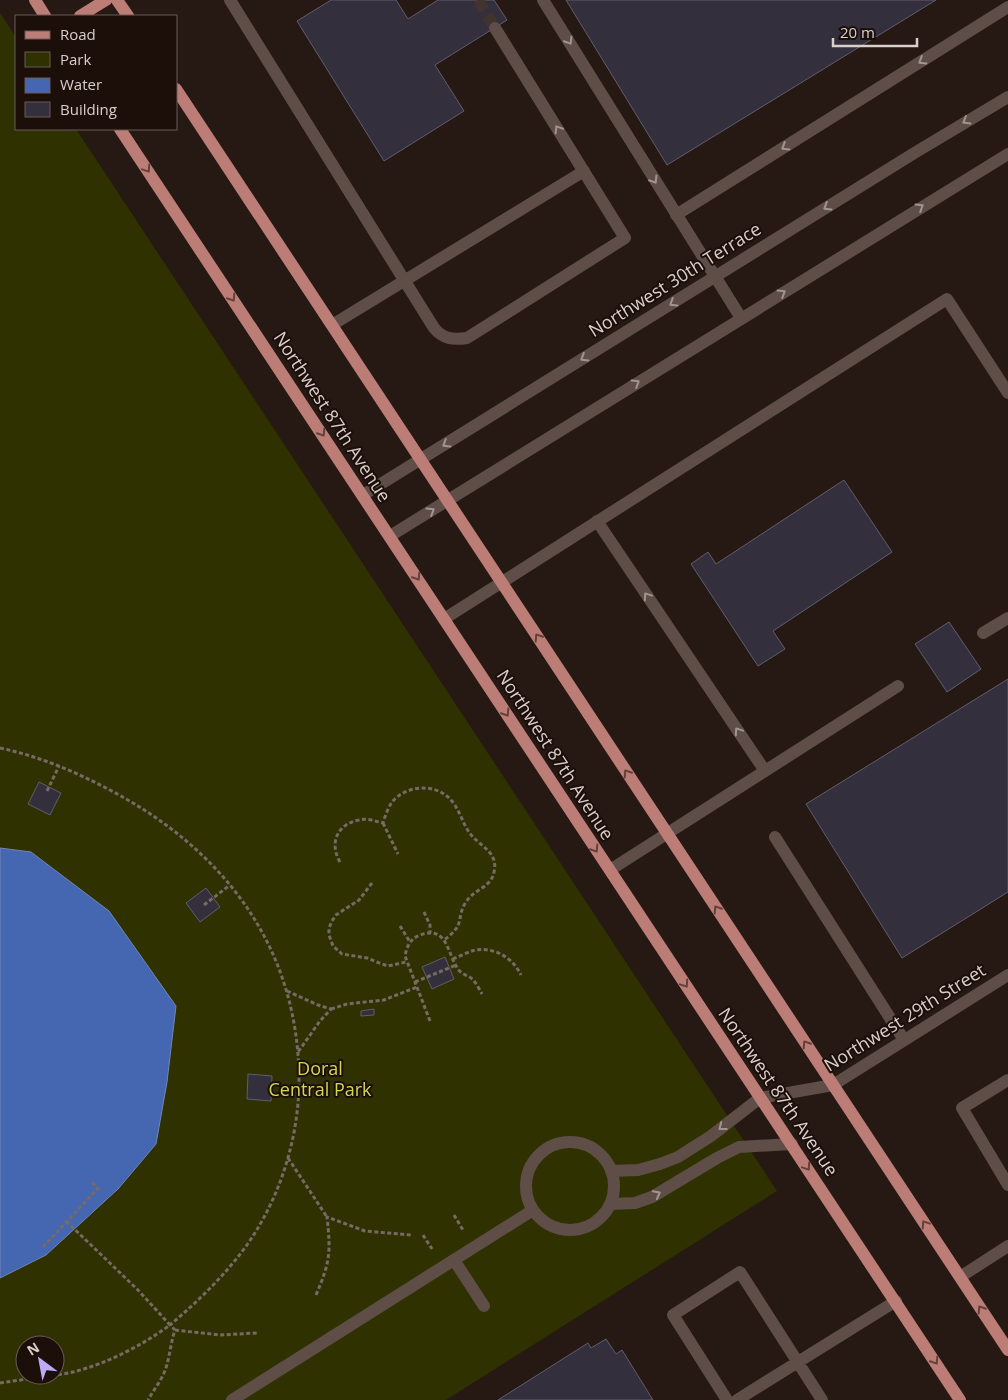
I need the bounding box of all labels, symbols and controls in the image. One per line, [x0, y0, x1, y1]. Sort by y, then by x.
legend [15, 15, 178, 130]
scale bar [833, 15, 917, 47]
text: 20 m [840, 22, 875, 42]
text: Road [60, 24, 96, 44]
one-way arrow [562, 36, 572, 45]
text: Park [60, 49, 91, 69]
one-way arrow [919, 54, 928, 64]
text: Water [60, 74, 102, 94]
text: Building [60, 99, 117, 119]
one-way arrow [962, 115, 971, 125]
one-way arrow [555, 126, 565, 135]
one-way arrow [781, 141, 790, 150]
one-way arrow [141, 164, 150, 173]
one-way arrow [648, 174, 657, 183]
one-way arrow [824, 200, 833, 210]
one-way arrow [915, 204, 924, 213]
street label: Northwest 30th Terrace [584, 216, 765, 342]
one-way arrow [777, 289, 786, 299]
one-way arrow [226, 292, 236, 301]
one-way arrow [669, 296, 678, 306]
street label: Northwest 87th Avenue [269, 327, 397, 506]
one-way arrow [580, 351, 589, 361]
one-way arrow [631, 380, 640, 389]
one-way arrow [316, 428, 325, 437]
one-way arrow [442, 437, 451, 447]
one-way arrow [426, 507, 435, 517]
one-way arrow [410, 572, 420, 581]
one-way arrow [644, 592, 653, 602]
one-way arrow [535, 634, 544, 643]
street label: Northwest 87th Avenue [492, 665, 620, 844]
one-way arrow [500, 707, 509, 717]
one-way arrow [735, 727, 744, 736]
one-way arrow [624, 769, 634, 778]
one-way arrow [589, 843, 598, 852]
one-way arrow [714, 905, 723, 914]
street label: Northwest 29th Street [819, 958, 990, 1077]
one-way arrow [679, 978, 688, 988]
street label: Northwest 87th Avenue [713, 1003, 844, 1180]
one-way arrow [803, 1041, 812, 1050]
park label: Doral Central Park [268, 1056, 372, 1101]
one-way arrow [719, 1122, 728, 1130]
one-way arrow [801, 1162, 810, 1171]
one-way arrow [652, 1190, 661, 1200]
one-way arrow [922, 1220, 931, 1230]
one-way arrow [978, 1306, 987, 1315]
north arrow [15, 1335, 65, 1385]
text: N [23, 1337, 43, 1360]
one-way arrow [928, 1355, 938, 1364]

